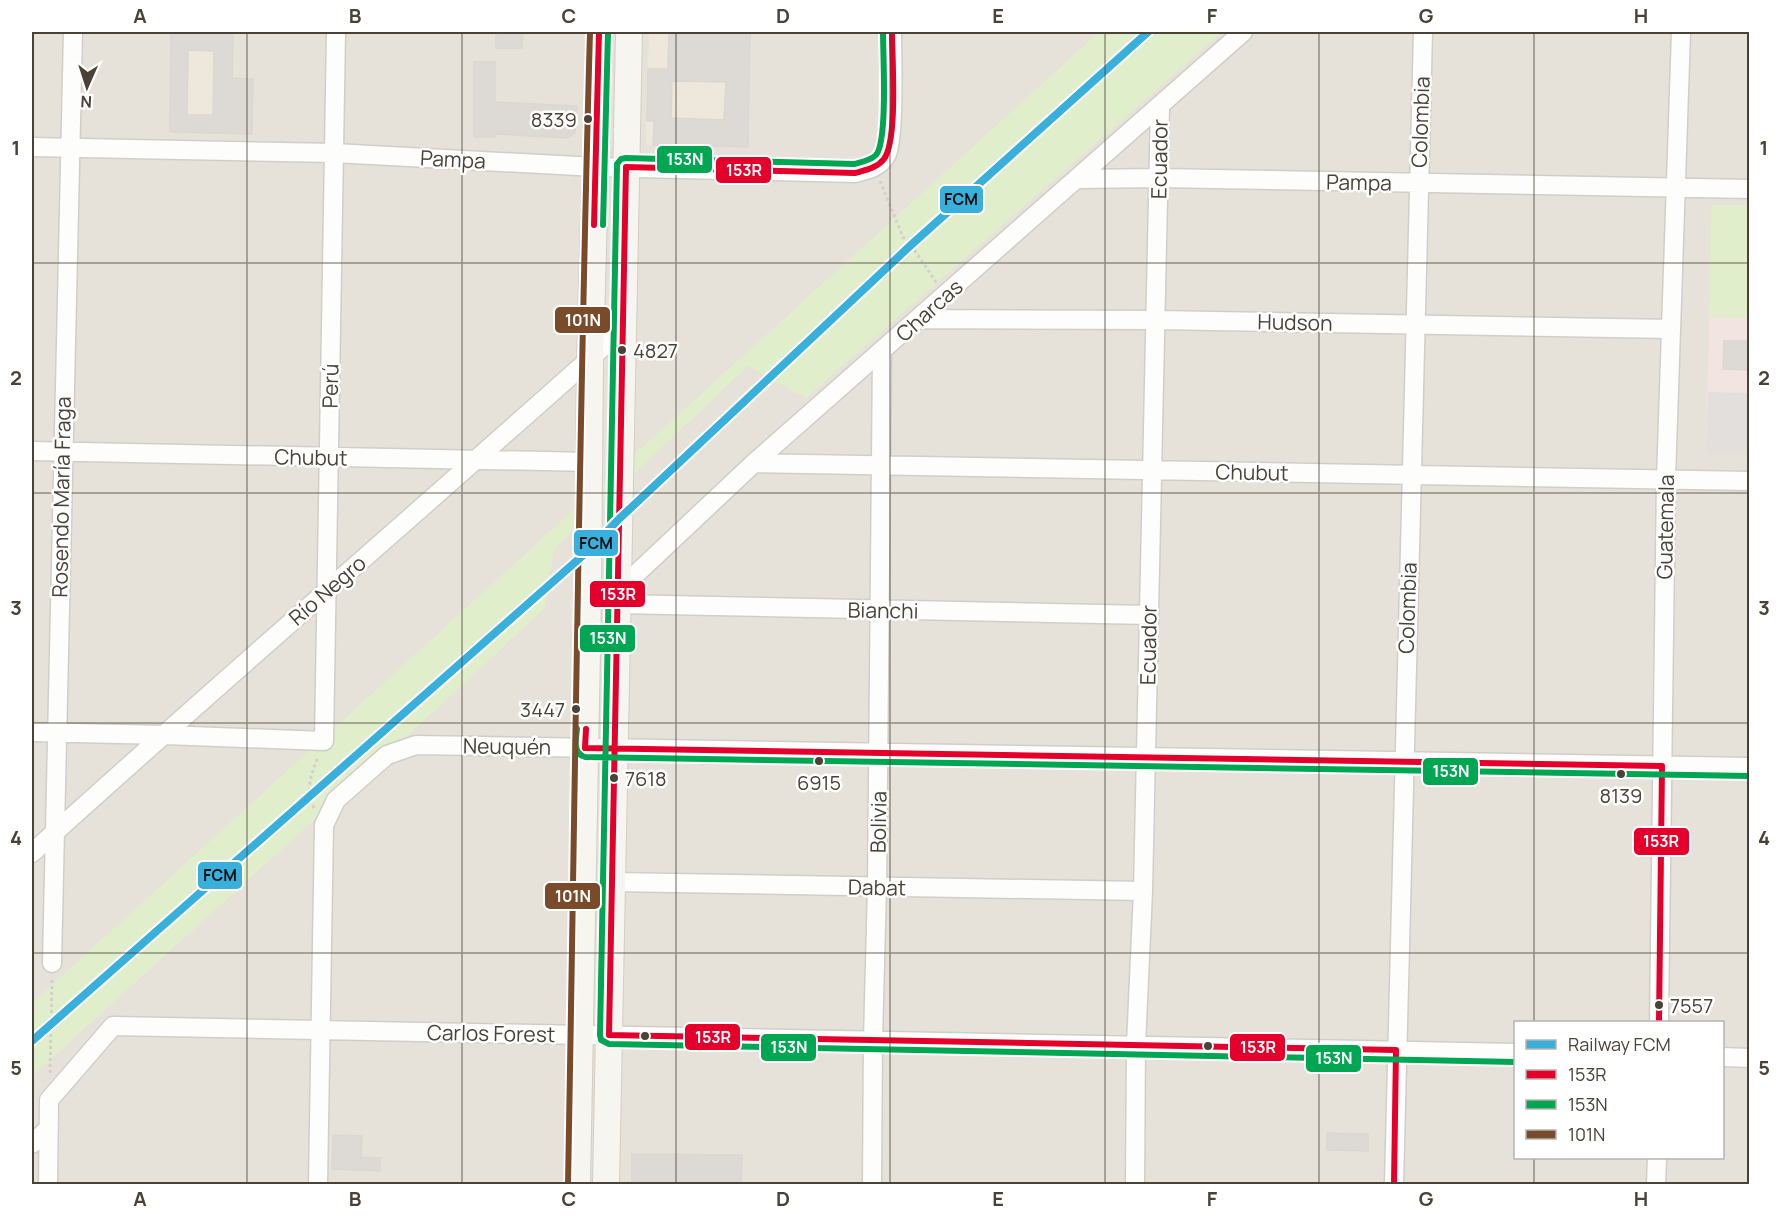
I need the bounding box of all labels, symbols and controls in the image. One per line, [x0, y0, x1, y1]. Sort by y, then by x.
text: A [133, 2, 147, 29]
text: B [349, 2, 362, 29]
text: C [562, 2, 576, 29]
text: D [776, 2, 790, 29]
text: E [992, 2, 1004, 29]
text: F [1207, 2, 1218, 29]
text: G [1419, 2, 1434, 29]
text: H [1634, 2, 1648, 29]
north arrow [57, 57, 117, 117]
street label: Colombia [1404, 76, 1436, 168]
text: N [80, 91, 93, 113]
place label: 8339 [531, 106, 577, 133]
marker: 8339 [582, 113, 594, 125]
street label: Ecuador [1144, 118, 1174, 199]
text: 1 [12, 134, 20, 161]
text: 1 [1760, 134, 1768, 161]
street label: Pampa [419, 143, 487, 175]
line badge: 153N [656, 145, 713, 174]
text: 153N [666, 148, 704, 170]
line badge: 153R [715, 156, 772, 184]
text: 153R [726, 159, 762, 181]
street label: Pampa [1326, 167, 1392, 197]
line badge: FCM [939, 185, 984, 214]
text: FCM [944, 188, 978, 210]
street label: Charcas [890, 273, 968, 347]
line badge: 101N [554, 306, 611, 334]
street label: Hudson [1257, 307, 1333, 337]
text: 101N [565, 309, 601, 331]
place label: 4827 [633, 337, 678, 364]
marker: 4827 [616, 344, 628, 356]
street label: Perú [316, 363, 344, 409]
text: 2 [10, 364, 22, 391]
text: 2 [1758, 364, 1770, 391]
street label: Rosendo María Fraga [45, 396, 77, 598]
street label: Chubut [274, 442, 348, 472]
street label: Chubut [1215, 457, 1289, 487]
street label: Guatemala [1650, 474, 1680, 580]
line badge: FCM [573, 529, 619, 557]
text: FCM [579, 532, 613, 554]
street label: Río Negro [282, 549, 372, 631]
street label: Colombia [1391, 562, 1423, 654]
line badge: 153R [589, 580, 646, 608]
text: 153R [600, 583, 636, 605]
text: 3 [10, 594, 22, 621]
text: 3 [1758, 594, 1770, 621]
street label: Bianchi [847, 595, 919, 625]
street label: Ecuador [1133, 604, 1163, 685]
line badge: 153N [579, 624, 636, 653]
text: 153N [589, 627, 627, 649]
place label: 3447 [520, 696, 565, 723]
marker: 3447 [570, 703, 582, 715]
street label: Neuquén [463, 731, 551, 761]
marker: 6915 [813, 755, 825, 767]
line badge: 153N [1422, 757, 1479, 786]
text: 153N [1432, 760, 1470, 782]
place label: 7618 [625, 765, 667, 792]
marker: 8139 [1615, 768, 1627, 780]
place label: 6915 [797, 769, 841, 796]
marker: 7618 [608, 772, 620, 784]
place label: 8139 [1600, 782, 1642, 809]
street label: Bolivia [863, 791, 893, 853]
text: 4 [10, 824, 22, 851]
text: 4 [1758, 824, 1770, 851]
line badge: 153R [1633, 827, 1690, 856]
text: 153R [1643, 830, 1679, 852]
line badge: FCM [197, 861, 243, 890]
text: FCM [203, 864, 237, 886]
street label: Dabat [848, 872, 906, 902]
line badge: 101N [544, 882, 601, 910]
text: 101N [555, 885, 591, 907]
place label: 7557 [1670, 992, 1713, 1019]
marker: 7557 [1653, 999, 1665, 1011]
street label: Carlos Forest [427, 1018, 555, 1048]
legend [1514, 1021, 1724, 1159]
line badge: 153R [684, 1023, 741, 1051]
text: 153R [695, 1026, 731, 1048]
unlabelled marker [639, 1030, 651, 1042]
text: Railway FCM [1568, 1032, 1671, 1056]
line badge: 153N [760, 1033, 817, 1062]
line badge: 153R [1229, 1033, 1286, 1062]
text: 153N [770, 1036, 808, 1058]
text: 153R [1240, 1036, 1276, 1058]
unlabelled marker [1202, 1040, 1214, 1052]
line badge: 153N [1305, 1044, 1362, 1073]
text: 153N [1315, 1047, 1353, 1069]
text: 5 [10, 1054, 22, 1081]
text: 5 [1758, 1054, 1770, 1081]
text: 153R [1568, 1062, 1607, 1086]
text: 153N [1568, 1092, 1608, 1116]
text: 101N [1568, 1122, 1605, 1146]
text: A [133, 1185, 147, 1212]
text: B [349, 1185, 362, 1212]
text: C [562, 1185, 576, 1212]
text: D [776, 1185, 790, 1212]
text: E [992, 1185, 1004, 1212]
text: F [1207, 1185, 1218, 1212]
text: G [1419, 1185, 1434, 1212]
text: H [1634, 1185, 1648, 1212]

